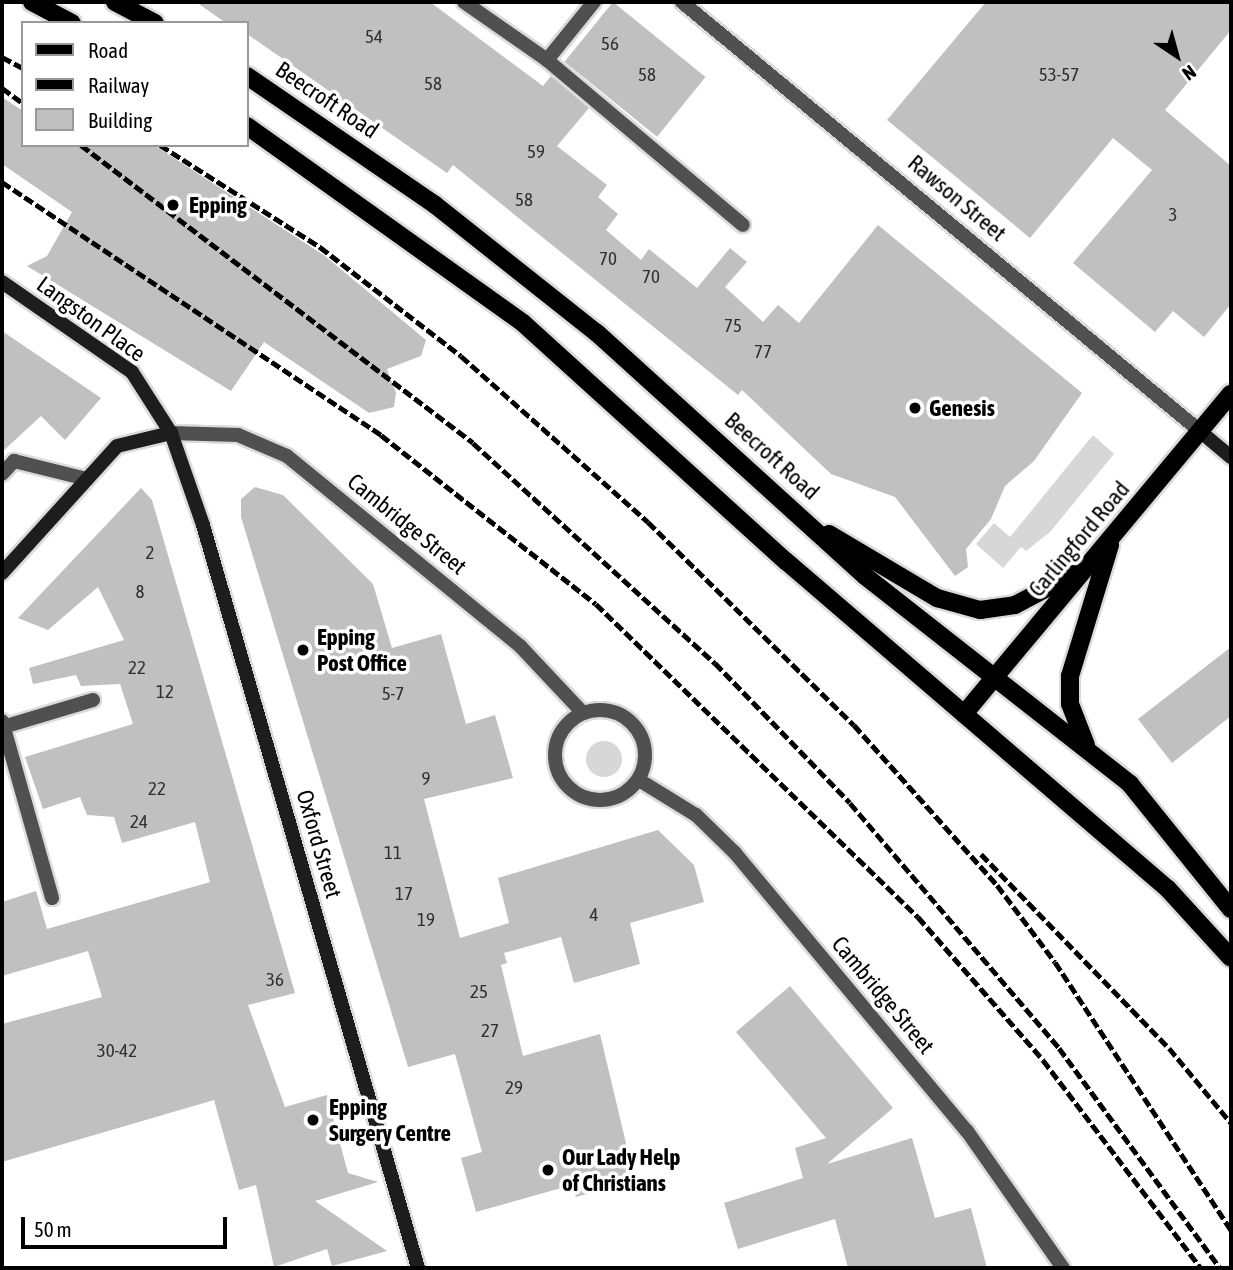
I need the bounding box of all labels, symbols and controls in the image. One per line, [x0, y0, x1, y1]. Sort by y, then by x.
legend [21, 21, 248, 147]
north arrow [1142, 21, 1212, 91]
house number: 54 [365, 26, 383, 48]
house number: 56 [601, 33, 619, 55]
text: Road [88, 38, 128, 62]
street label: Beecroft Road [270, 56, 384, 144]
text: N [1178, 61, 1200, 85]
house number: 58 [638, 64, 656, 86]
house number: 53-57 [1039, 64, 1079, 86]
text: Railway [88, 73, 149, 97]
house number: 58 [424, 73, 442, 95]
text: Building [88, 108, 152, 132]
house number: 59 [527, 141, 545, 163]
street label: Rawson Street [902, 149, 1012, 247]
house number: 58 [515, 189, 533, 211]
place label: Epping [189, 191, 247, 219]
marker: Epping [163, 195, 183, 215]
house number: 3 [1169, 204, 1177, 226]
house number: 70 [599, 248, 617, 270]
house number: 70 [642, 266, 660, 288]
street label: Langston Place [31, 270, 151, 368]
house number: 75 [724, 315, 742, 337]
house number: 77 [754, 341, 772, 363]
place label: Genesis [929, 394, 995, 422]
marker: Genesis [907, 400, 923, 416]
street label: Beecroft Road [719, 406, 825, 506]
street label: Cambridge Street [342, 468, 472, 580]
street label: Carlingford Road [1023, 476, 1135, 602]
house number: 2 [146, 542, 154, 564]
house number: 8 [136, 581, 144, 603]
place label: Epping Post Office [317, 623, 407, 677]
marker: Epping Post Office [295, 642, 311, 658]
house number: 22 [128, 657, 146, 679]
house number: 12 [156, 681, 174, 703]
house number: 5-7 [382, 683, 404, 705]
house number: 9 [422, 768, 430, 790]
house number: 22 [148, 778, 166, 800]
street label: Oxford Street [290, 787, 348, 901]
house number: 24 [130, 811, 148, 833]
house number: 11 [384, 842, 402, 864]
house number: 17 [395, 883, 413, 905]
house number: 4 [590, 904, 598, 926]
house number: 19 [417, 909, 435, 931]
street label: Cambridge Street [826, 931, 940, 1059]
house number: 36 [266, 969, 284, 991]
house number: 25 [470, 981, 488, 1003]
house number: 27 [481, 1020, 499, 1042]
house number: 30-42 [97, 1040, 137, 1062]
house number: 29 [505, 1077, 523, 1099]
place label: Epping Surgery Centre [329, 1093, 451, 1147]
marker: Epping Surgery Centre [303, 1110, 323, 1130]
place label: Our Lady Help of Christians [562, 1143, 680, 1197]
marker: Our Lady Help of Christians [540, 1162, 556, 1178]
scale bar [24, 1204, 231, 1248]
text: 50 m [34, 1217, 72, 1241]

